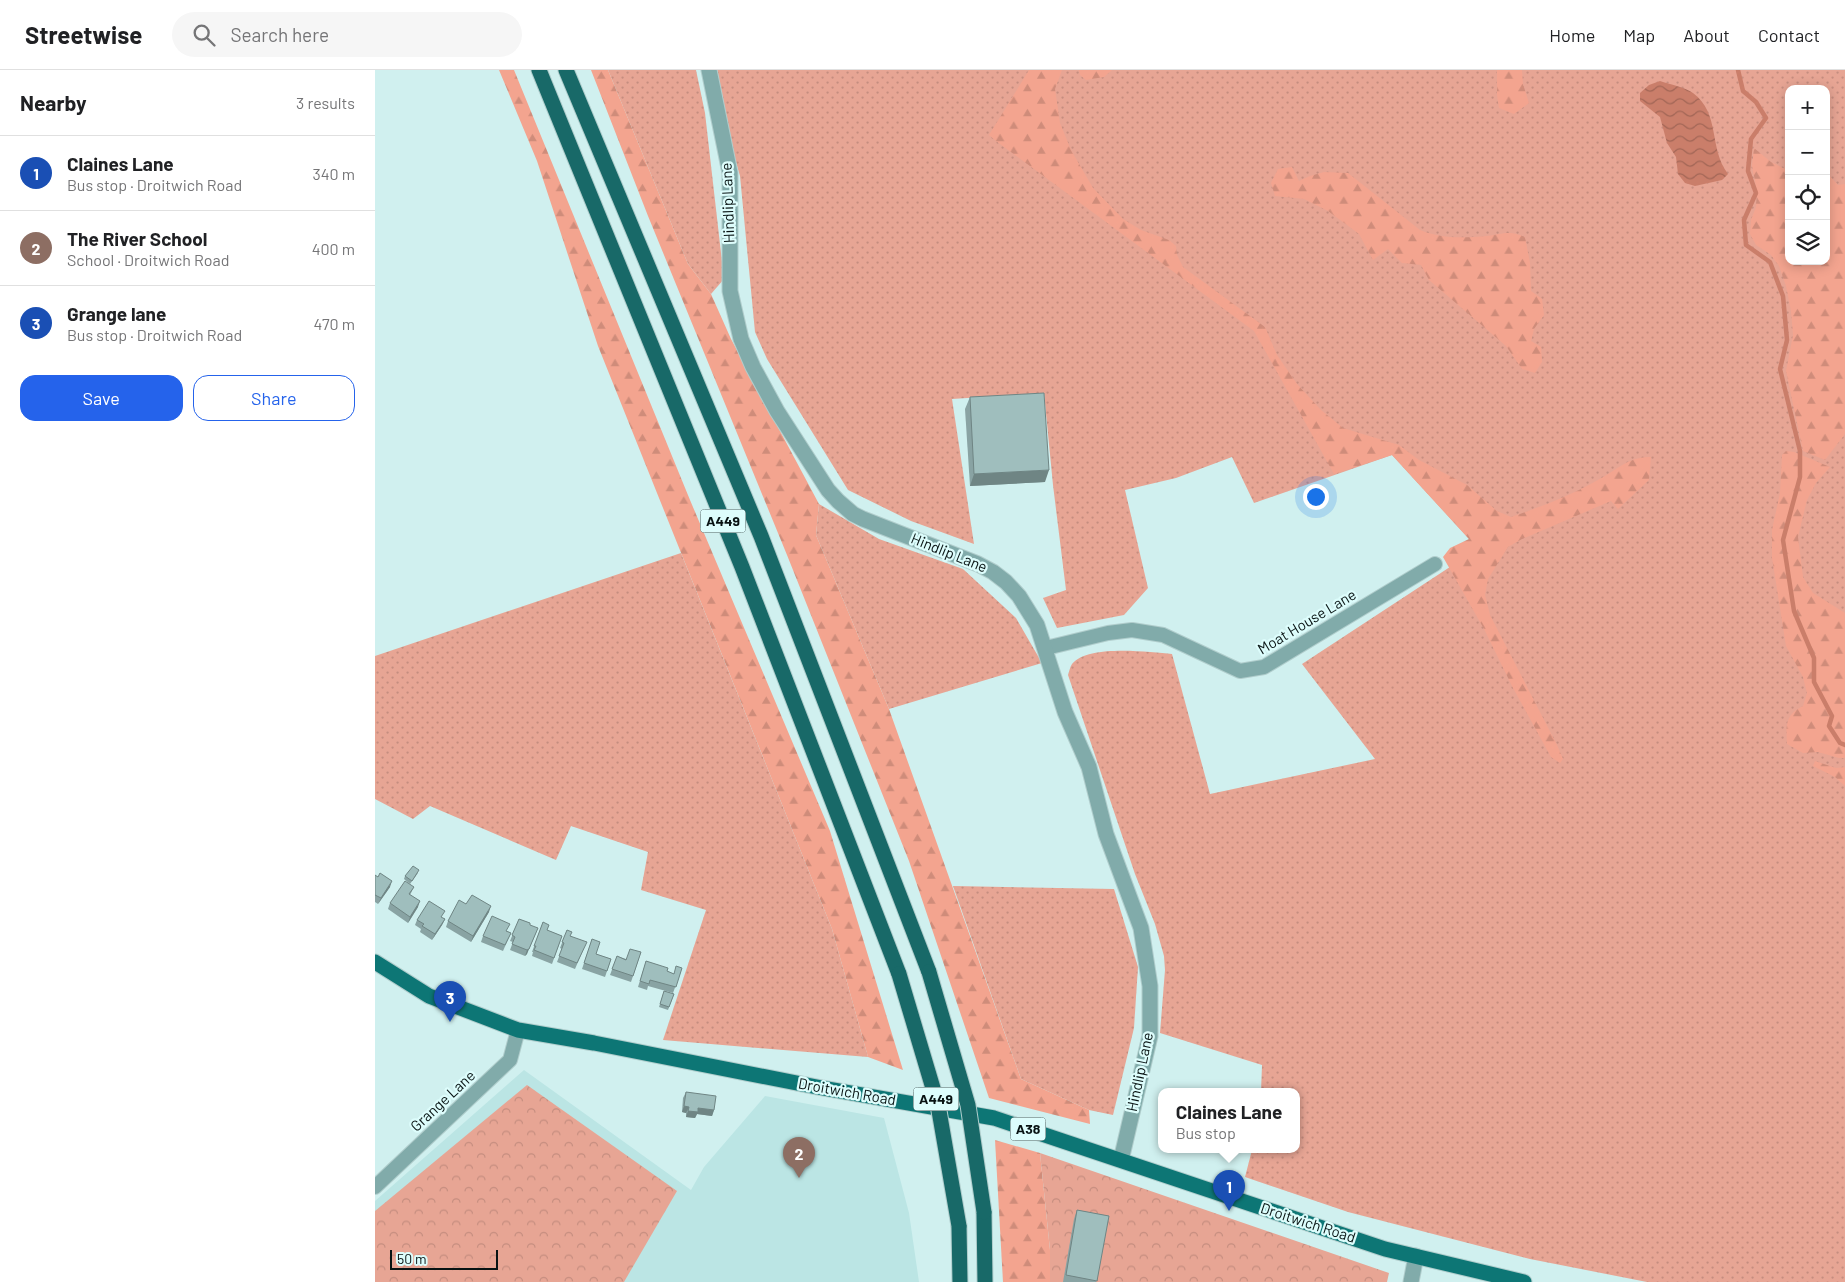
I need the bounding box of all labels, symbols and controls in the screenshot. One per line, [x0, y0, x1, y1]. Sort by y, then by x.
search box [172, 12, 522, 57]
text: Streetwise [25, 20, 142, 49]
icon: search [190, 21, 218, 49]
text: Search here [230, 23, 329, 46]
text: Home [1549, 24, 1595, 46]
text: Map [1623, 24, 1655, 46]
text: About [1683, 24, 1730, 46]
text: Contact [1758, 24, 1820, 46]
map controls [1785, 85, 1830, 265]
button: + [1785, 85, 1830, 130]
text: Nearby [20, 90, 86, 115]
text: 3 results [296, 93, 355, 112]
button: − [1785, 130, 1830, 175]
text: Claines Lane [67, 152, 174, 175]
street label: Hindlip Lane [717, 162, 737, 244]
text: 1 [33, 164, 39, 183]
text: 340 m [312, 164, 355, 183]
text: Bus stop · Droitwich Road [67, 175, 242, 194]
button: locate [1785, 175, 1830, 220]
button: layers [1785, 220, 1830, 265]
text: The River School [67, 227, 208, 250]
text: 2 [32, 239, 40, 258]
text: 400 m [312, 239, 355, 258]
text: School · Droitwich Road [67, 250, 229, 269]
text: Grange lane [67, 302, 166, 325]
text: 3 [32, 314, 40, 333]
text: 470 m [314, 314, 355, 333]
text: Bus stop · Droitwich Road [67, 325, 242, 344]
button: Save [20, 375, 183, 421]
button: Share [193, 375, 355, 421]
your location [1303, 484, 1329, 510]
road number: A449 [701, 510, 745, 532]
street label: Hindlip Lane [909, 529, 990, 576]
street label: Moat House Lane [1254, 585, 1359, 658]
pin: 3 [434, 981, 466, 1022]
street label: Hindlip Lane [1122, 1031, 1156, 1113]
street label: Grange Lane [406, 1066, 478, 1135]
street label: Droitwich Road [797, 1074, 897, 1108]
road number: A449 [913, 1088, 959, 1110]
popup [1158, 1088, 1300, 1153]
text: Claines Lane [1176, 1100, 1282, 1123]
road number: A38 [1011, 1118, 1045, 1140]
text: Bus stop [1176, 1123, 1236, 1142]
pin: 2 [783, 1137, 815, 1178]
pin: 1 [1213, 1170, 1245, 1211]
street label: Droitwich Road [1259, 1198, 1358, 1246]
scale bar [390, 1247, 497, 1270]
text: 50 m [397, 1250, 426, 1267]

